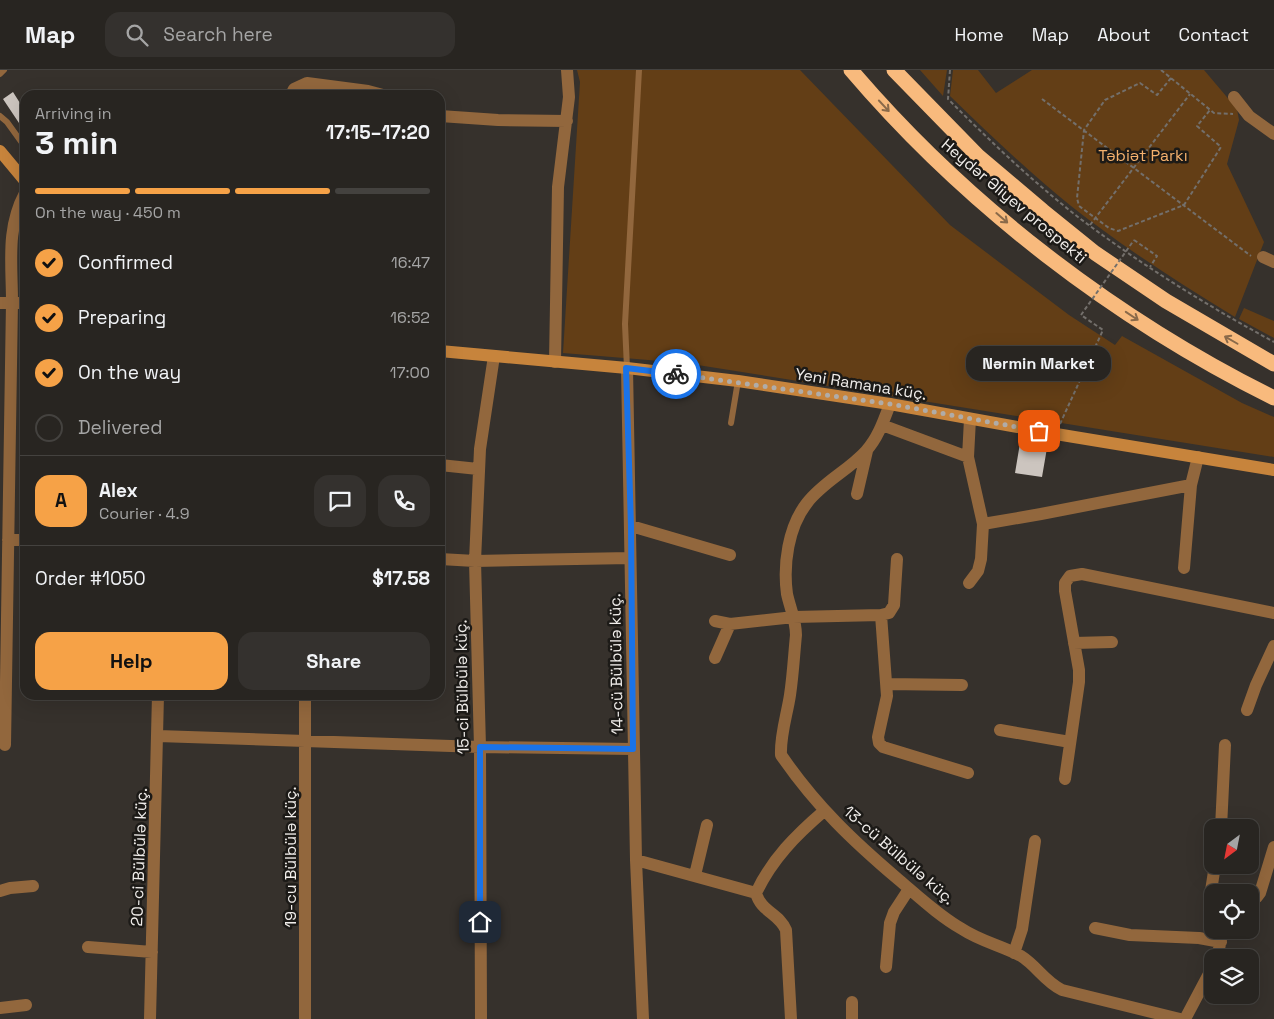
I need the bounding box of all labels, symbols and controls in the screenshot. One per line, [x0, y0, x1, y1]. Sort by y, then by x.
search box [105, 12, 455, 57]
text: Map [25, 19, 75, 50]
icon: search [123, 21, 151, 49]
text: Search here [163, 22, 273, 47]
text: Home [955, 23, 1004, 46]
text: Map [1032, 23, 1069, 46]
text: About [1097, 23, 1151, 46]
text: Contact [1179, 23, 1249, 46]
one-way arrow [878, 100, 890, 112]
text: Arriving in [35, 103, 112, 124]
text: 17:15–17:20 [326, 120, 430, 145]
text: 3 min [35, 123, 118, 163]
street label: Heydər Əliyev prospekti [937, 134, 1091, 268]
park label: Təbiət Parkı [1098, 145, 1188, 166]
text: On the way · 450 m [35, 202, 181, 223]
one-way arrow [995, 212, 1008, 224]
icon: check [35, 249, 63, 277]
text: Confirmed [78, 250, 173, 275]
text: 16:47 [391, 252, 430, 273]
icon: check [35, 304, 63, 332]
text: Preparing [78, 305, 166, 330]
text: 16:52 [390, 307, 430, 328]
one-way arrow [1124, 311, 1138, 321]
one-way arrow [1225, 335, 1239, 345]
callout: Nərmin Market [966, 346, 1112, 381]
courier [651, 349, 701, 399]
text: Nərmin Market [982, 353, 1095, 374]
icon: check [35, 359, 63, 387]
text: On the way [78, 360, 181, 385]
icon: bike [662, 360, 690, 388]
text: 17:00 [390, 362, 430, 383]
street label: Yeni Ramana küç. [794, 363, 928, 405]
pin [1018, 410, 1060, 452]
text: Delivered [78, 415, 163, 440]
icon: bag [1025, 417, 1053, 445]
button: chat [314, 475, 366, 527]
button: phone [378, 475, 430, 527]
text: Alex [99, 478, 138, 503]
text: A [55, 488, 67, 513]
text: Courier · 4.9 [99, 503, 189, 524]
text: Order #1050 [35, 566, 146, 591]
text: $17.58 [372, 566, 430, 591]
street label: 14-cü Bülbülə küç. [604, 593, 628, 735]
street label: 15-ci Bülbülə küç. [450, 619, 474, 755]
button: Help [35, 632, 228, 690]
button: Share [238, 632, 430, 690]
street label: 19-cu Bülbülə küç. [280, 786, 301, 928]
street label: 20-ci Bülbülə küç. [126, 787, 152, 927]
street label: 13-cü Bülbülə küç. [839, 801, 959, 909]
north arrow [1204, 819, 1259, 874]
map controls [1204, 819, 1259, 1004]
button: locate [1204, 884, 1259, 939]
pin [459, 901, 501, 943]
icon: home [466, 908, 494, 936]
button: layers [1204, 949, 1259, 1004]

